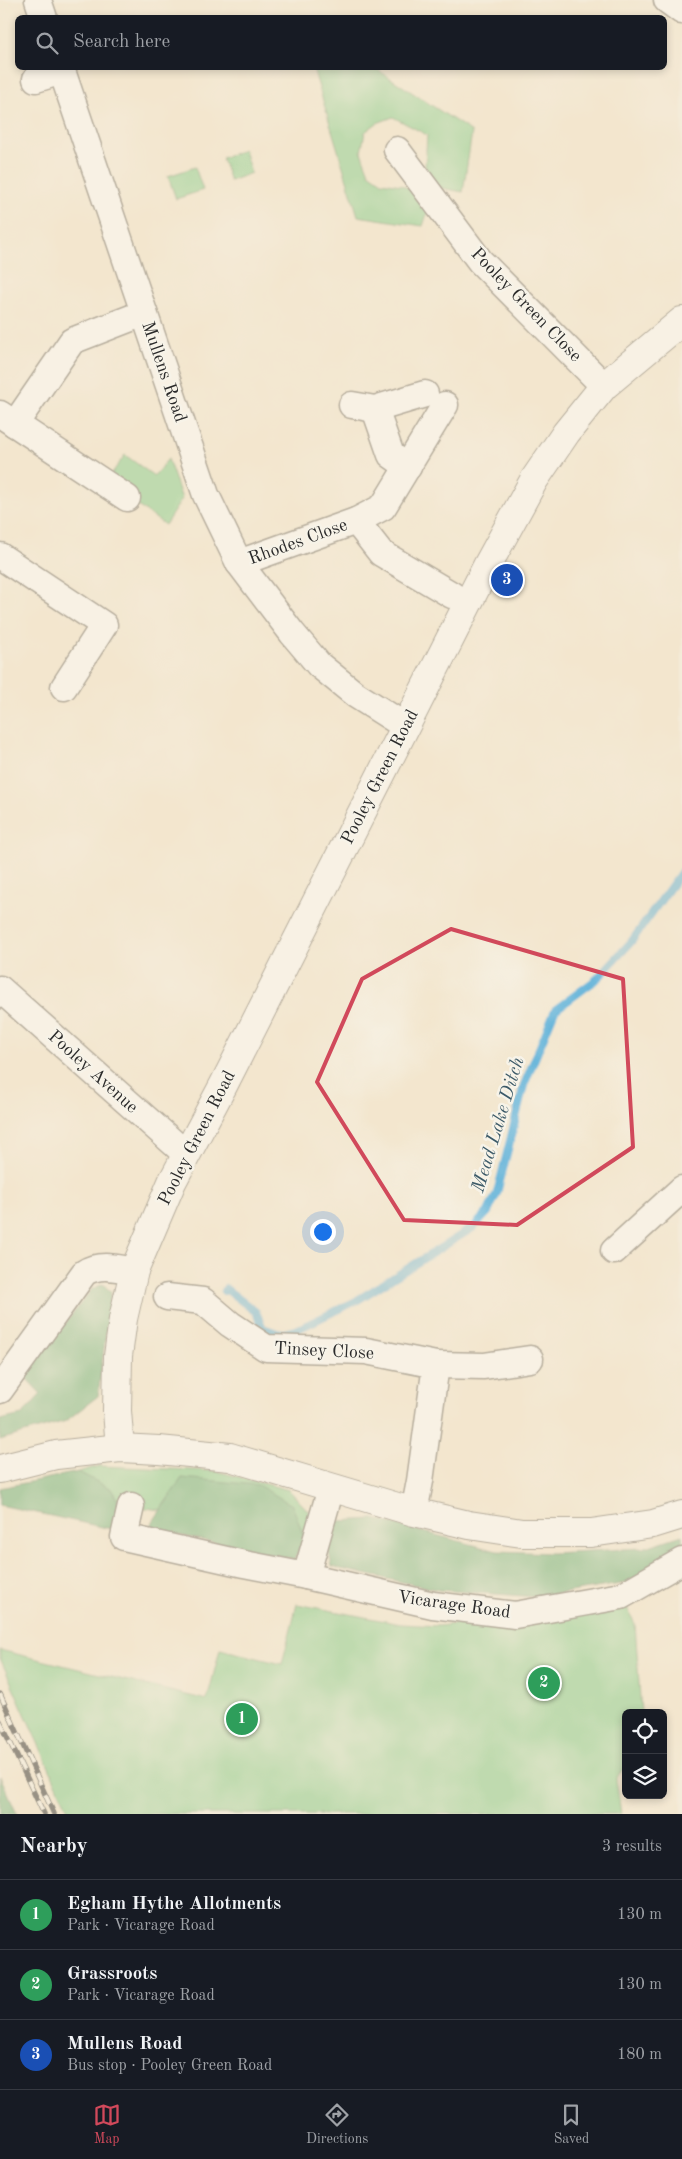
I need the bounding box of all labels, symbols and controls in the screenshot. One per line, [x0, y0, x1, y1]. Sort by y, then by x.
search box [15, 15, 667, 70]
icon: search [33, 29, 61, 57]
text: Search here [73, 33, 170, 52]
street label: Pooley Green Close [467, 245, 585, 365]
street label: Mullens Road [138, 319, 190, 425]
street label: Rhodes Close [246, 516, 350, 568]
pin: 3 [491, 561, 523, 599]
street label: Pooley Green Road [338, 707, 422, 847]
street label: Pooley Avenue [45, 1027, 141, 1117]
water label: Mead Lake Ditch [469, 1055, 529, 1196]
street label: Pooley Green Road [155, 1068, 239, 1208]
your location [310, 1219, 336, 1245]
street label: Tinsey Close [274, 1339, 374, 1363]
street label: Vicarage Road [396, 1588, 512, 1622]
pin: 2 [528, 1664, 560, 1702]
pin: 1 [226, 1700, 258, 1738]
map controls [622, 1709, 667, 1799]
button: locate [622, 1709, 667, 1754]
button: layers [622, 1754, 667, 1799]
text: Nearby [20, 1836, 88, 1857]
text: 3 results [602, 1839, 662, 1855]
text: Egham Hythe Allotments [67, 1895, 281, 1914]
text: 1 [31, 1907, 41, 1923]
text: 130 m [617, 1907, 662, 1923]
text: Park · Vicarage Road [67, 1918, 215, 1934]
text: Grassroots [67, 1965, 157, 1984]
text: 2 [31, 1977, 41, 1993]
text: 130 m [617, 1977, 662, 1993]
text: Park · Vicarage Road [67, 1988, 215, 2004]
text: Mullens Road [67, 2035, 182, 2054]
text: 3 [31, 2047, 41, 2063]
text: 180 m [617, 2047, 662, 2063]
text: Bus stop · Pooley Green Road [67, 2058, 272, 2074]
tab: Map [93, 2101, 121, 2148]
tab: Directions [306, 2101, 368, 2148]
tab: Saved [554, 2101, 589, 2148]

